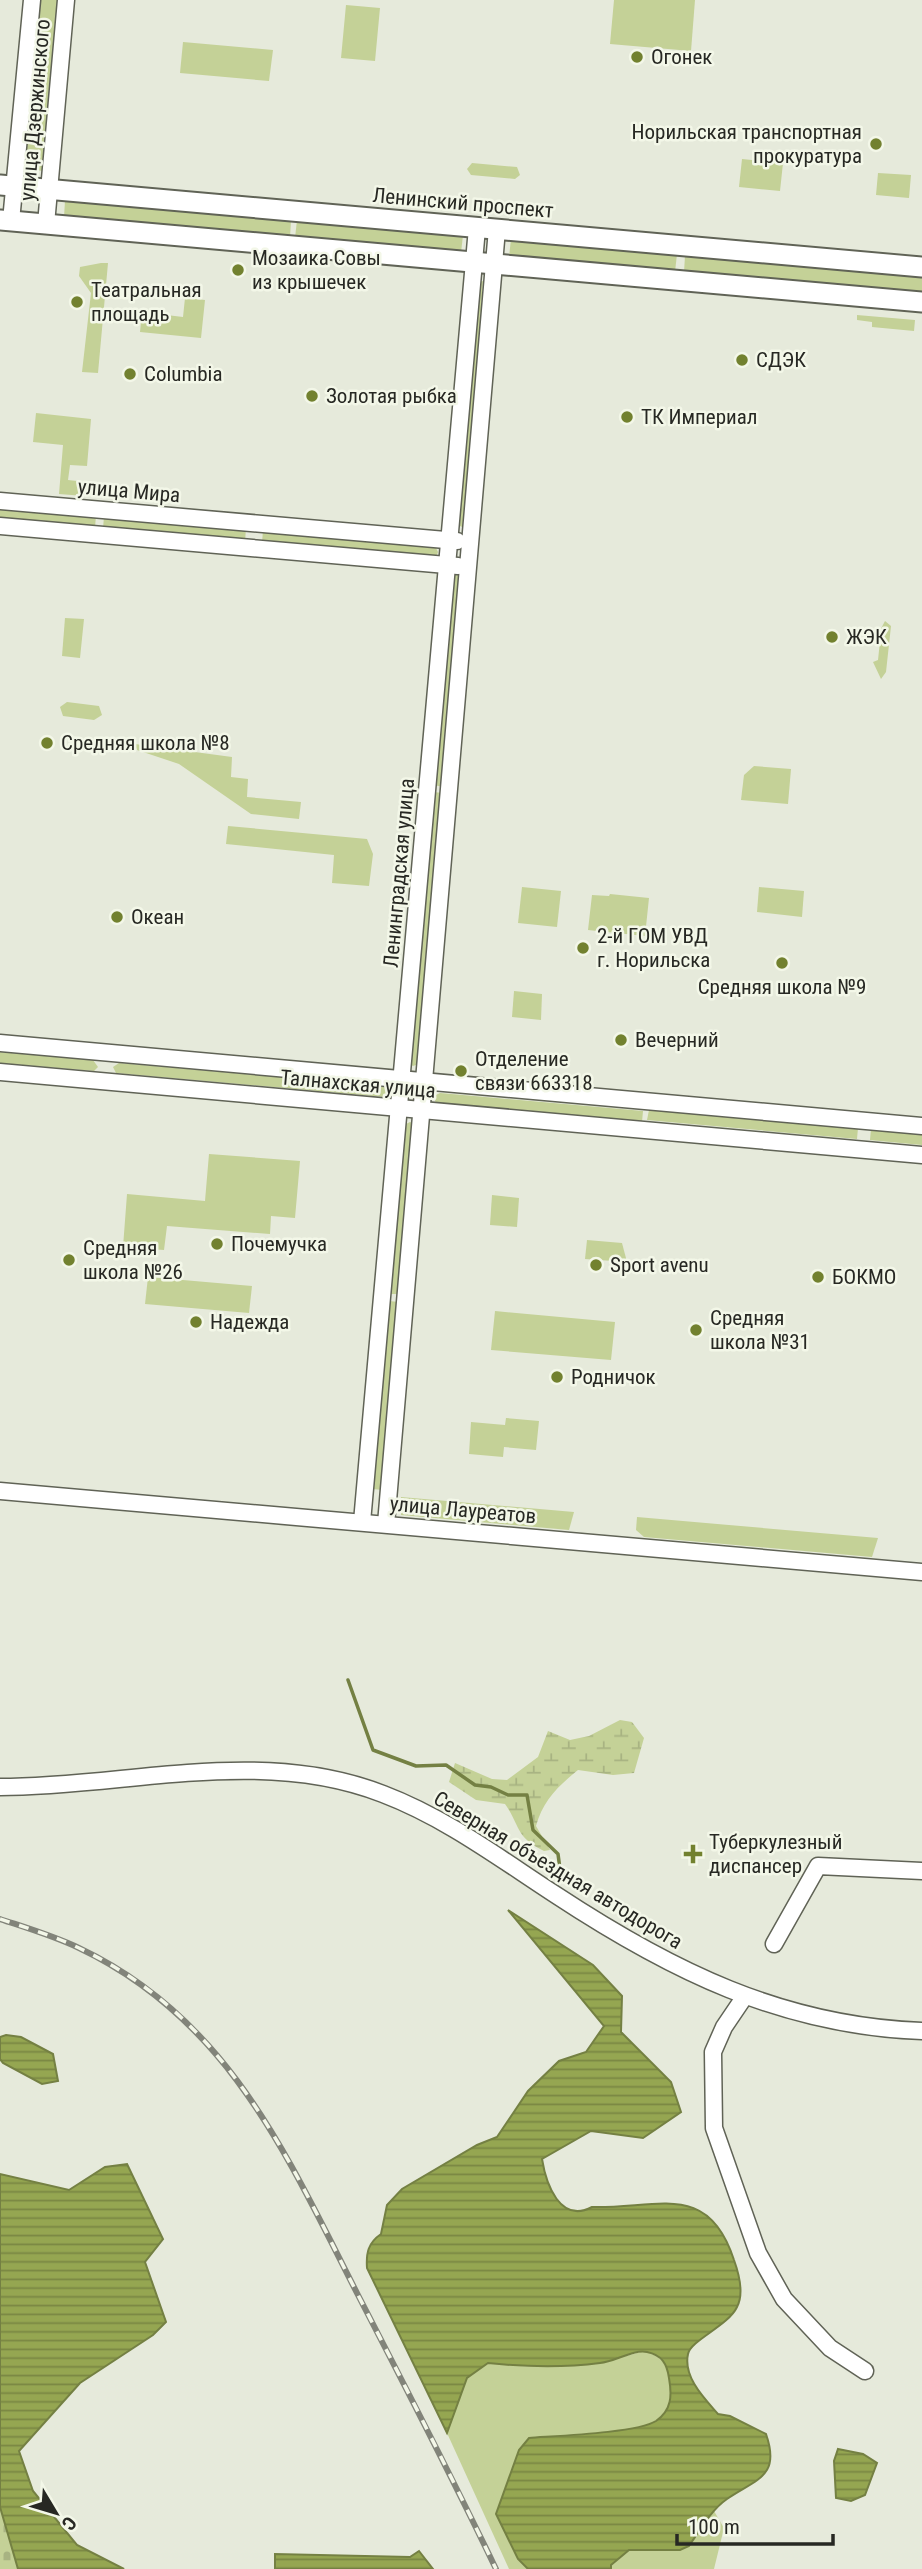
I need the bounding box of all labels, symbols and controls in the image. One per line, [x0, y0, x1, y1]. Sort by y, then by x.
street label: улица Дзержинского [15, 18, 55, 202]
place label: Огонек [651, 45, 712, 69]
marker: Огонек [629, 49, 645, 65]
place label: Норильская транспортная прокуратура [632, 120, 862, 168]
marker: Норильская транспортная прокуратура [868, 136, 884, 152]
street label: Ленинский проспект [371, 183, 555, 223]
place label: Мозаика Совы из крышечек [252, 246, 381, 294]
marker: Мозаика Совы из крышечек [230, 262, 246, 278]
place label: Театральная площадь [91, 278, 202, 326]
marker: Театральная площадь [69, 294, 85, 310]
place label: СДЭК [756, 348, 806, 372]
marker: СДЭК [734, 352, 750, 368]
place label: Columbia [144, 362, 222, 386]
marker: Columbia [122, 366, 138, 382]
place label: Золотая рыбка [326, 384, 457, 408]
marker: Золотая рыбка [304, 388, 320, 404]
place label: ТК Империал [641, 405, 757, 429]
marker: ТК Империал [619, 409, 635, 425]
street label: улица Мира [77, 475, 181, 507]
place label: ЖЭК [846, 625, 887, 649]
marker: ЖЭК [824, 629, 840, 645]
place label: Средняя школа №8 [61, 731, 230, 755]
marker: Средняя школа №8 [39, 735, 55, 751]
street label: Ленинградская улица [379, 777, 419, 969]
place label: Океан [131, 905, 184, 929]
marker: Океан [109, 909, 125, 925]
place label: 2-й ГОМ УВД г. Норильска [597, 924, 710, 972]
marker: 2-й ГОМ УВД г. Норильска [575, 940, 591, 956]
marker: Средняя школа №9 [774, 955, 790, 971]
place label: Средняя школа №9 [698, 975, 866, 999]
place label: Вечерний [635, 1028, 719, 1052]
marker: Вечерний [613, 1032, 629, 1048]
place label: Отделение связи 663318 [475, 1047, 593, 1095]
marker: Отделение связи 663318 [453, 1063, 469, 1079]
street label: Талнахская улица [279, 1065, 437, 1103]
place label: Почемучка [231, 1232, 327, 1256]
place label: Средняя школа №26 [83, 1236, 183, 1284]
marker: Почемучка [209, 1236, 225, 1252]
marker: Средняя школа №26 [61, 1252, 77, 1268]
place label: Sport avenu [610, 1253, 709, 1277]
marker: Sport avenu [588, 1257, 604, 1273]
place label: БОКМО [832, 1265, 896, 1289]
marker: БОКМО [810, 1269, 826, 1285]
place label: Средняя школа №31 [710, 1306, 810, 1354]
place label: Надежда [210, 1310, 289, 1334]
marker: Надежда [188, 1314, 204, 1330]
marker: Средняя школа №31 [688, 1322, 704, 1338]
place label: Родничок [571, 1365, 656, 1389]
marker: Родничок [549, 1369, 565, 1385]
street label: улица Лауреатов [389, 1492, 537, 1528]
street label: Северная объездная автодорога [429, 1786, 687, 1954]
place label: Туберкулезный диспансер [709, 1830, 842, 1878]
marker: Туберкулезный диспансер [683, 1844, 703, 1864]
north arrow [21, 2478, 91, 2548]
scale bar [677, 2502, 833, 2546]
text: С [57, 2512, 81, 2535]
text: 100 m [688, 2515, 740, 2539]

